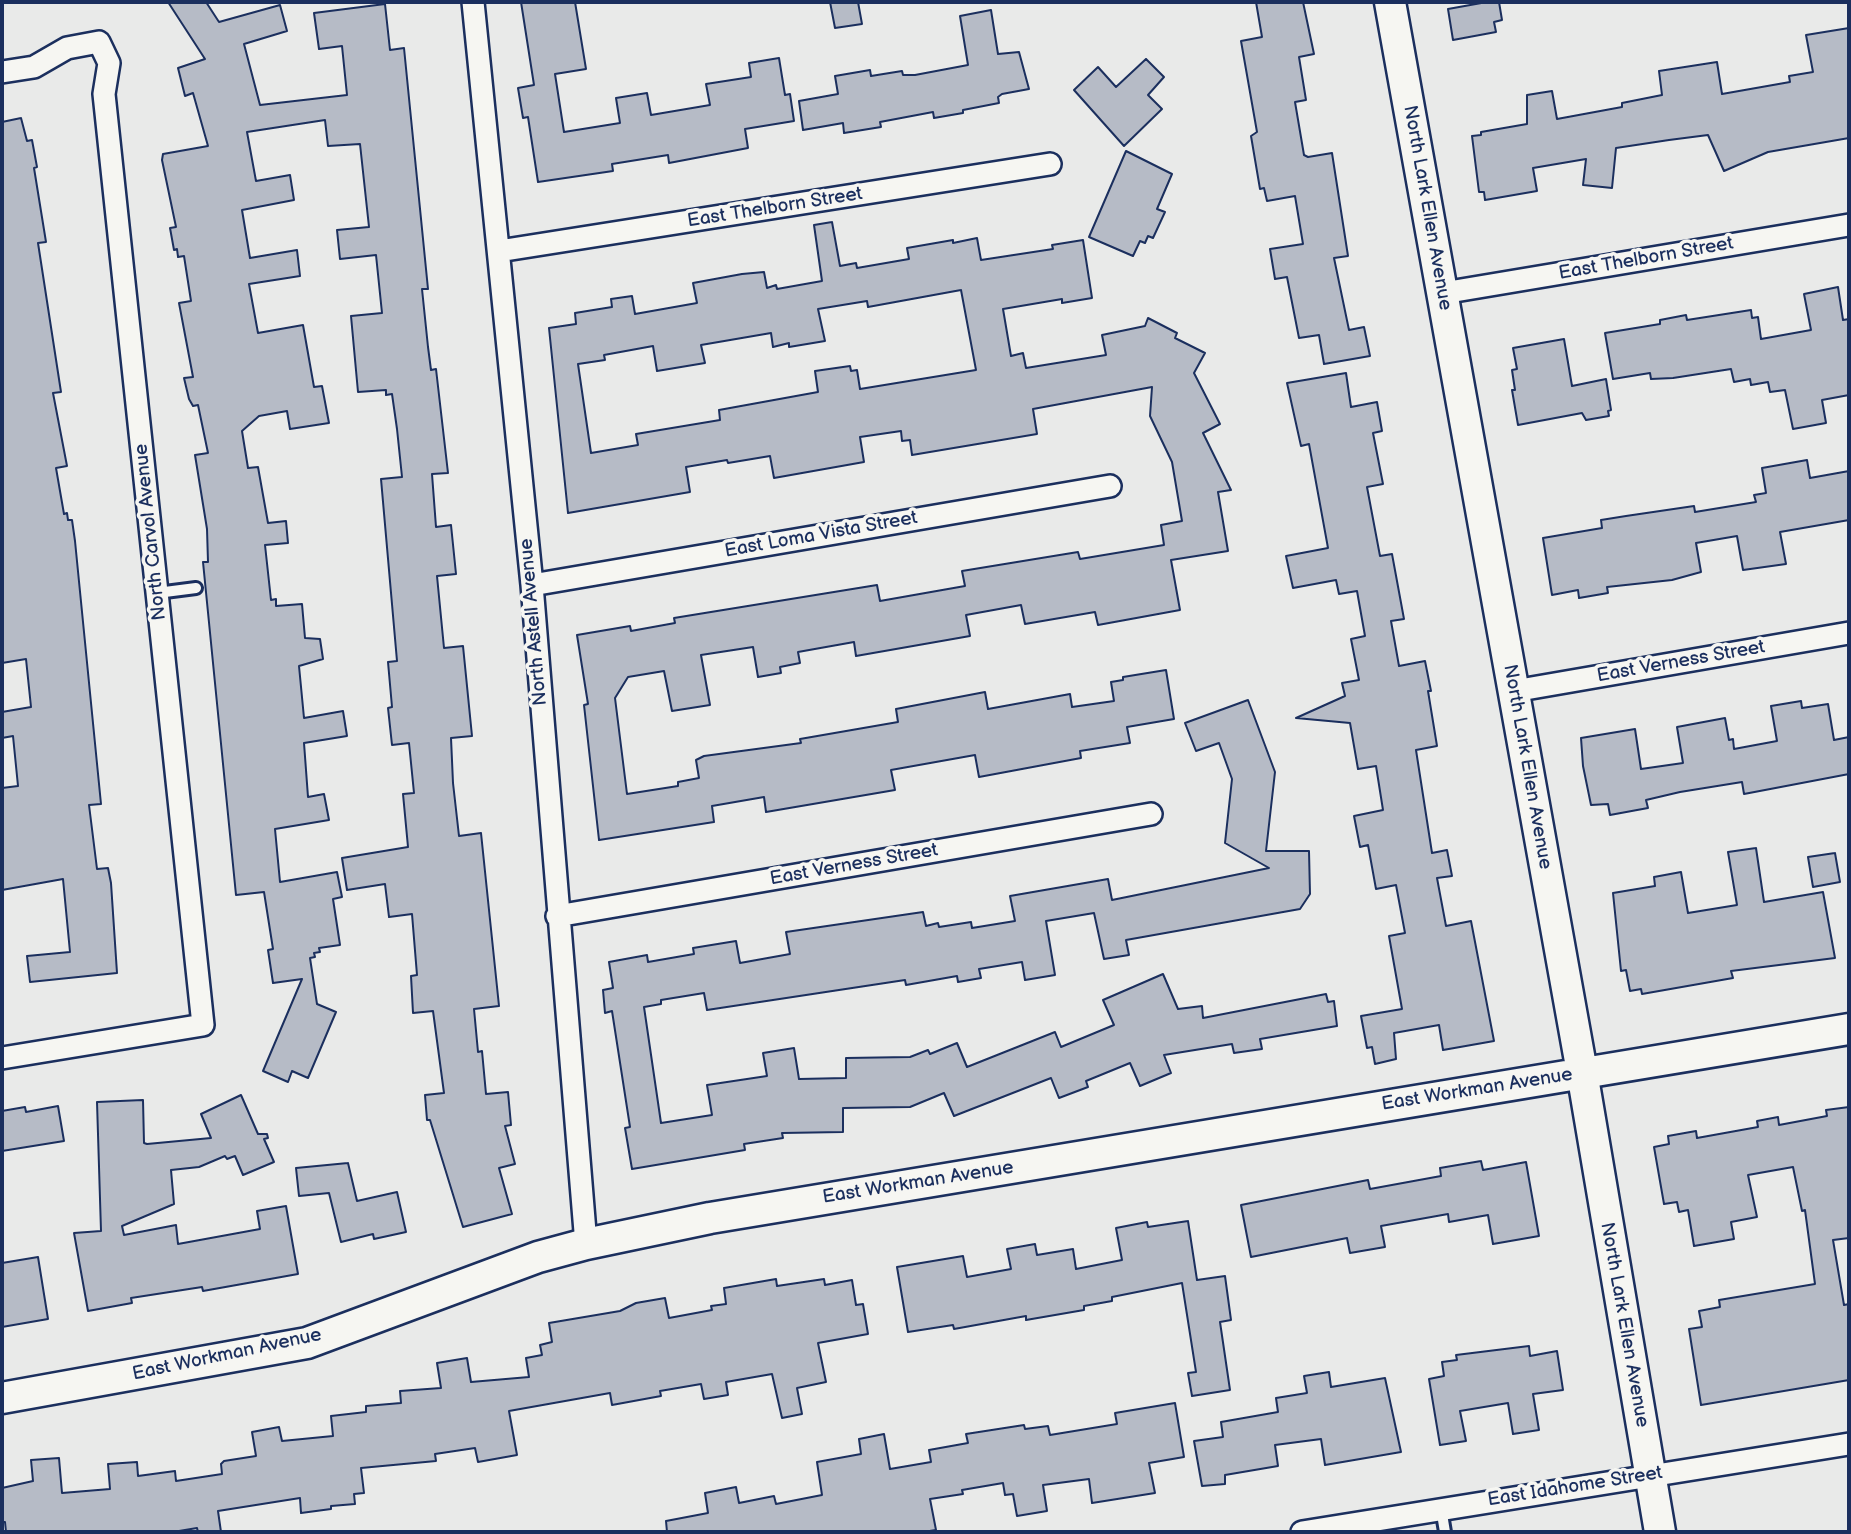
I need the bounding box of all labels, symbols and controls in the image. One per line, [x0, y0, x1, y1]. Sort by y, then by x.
street label: North Lark Ellen Avenue [1398, 104, 1456, 312]
street label: East Thelborn Street [686, 183, 864, 233]
street label: East Thelborn Street [1557, 232, 1735, 286]
street label: North Carvol Avenue [130, 443, 172, 621]
street label: East Loma Vista Street [723, 507, 919, 563]
street label: North Astell Avenue [515, 537, 553, 707]
street label: East Verness Street [1595, 636, 1767, 688]
street label: North Lark Ellen Avenue [1498, 663, 1556, 871]
street label: East Verness Street [768, 839, 940, 891]
street label: East Workman Avenue [1380, 1064, 1574, 1116]
street label: East Workman Avenue [821, 1157, 1015, 1209]
street label: North Lark Ellen Avenue [1595, 1221, 1653, 1429]
street label: East Workman Avenue [130, 1324, 324, 1386]
street label: East Idahome Street [1486, 1462, 1664, 1512]

